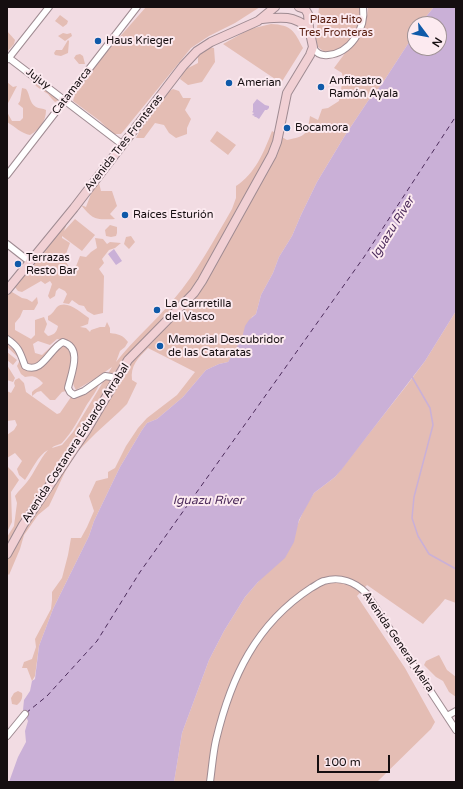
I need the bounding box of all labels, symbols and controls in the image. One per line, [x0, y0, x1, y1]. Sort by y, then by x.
park label: Plaza Hito Tres Fronteras [299, 13, 373, 39]
north arrow [407, 16, 447, 56]
place label: Haus Krieger [106, 34, 173, 48]
text: N [429, 35, 445, 49]
marker: Haus Krieger [93, 36, 103, 46]
street label: Catamarca [49, 65, 95, 117]
street label: Jujuy [23, 66, 53, 92]
place label: Anfiteatro Ramón Ayala [329, 74, 398, 100]
place label: Amerian [237, 76, 281, 90]
marker: Amerian [224, 78, 234, 88]
marker: Anfiteatro Ramón Ayala [316, 82, 326, 92]
street label: Avenida Tres Fronteras [82, 92, 166, 194]
place label: Bocamora [295, 121, 348, 135]
marker: Bocamora [282, 123, 292, 133]
water label: Iguazu River [368, 194, 418, 262]
place label: Raíces Esturión [133, 208, 213, 222]
marker: Raíces Esturión [120, 210, 130, 220]
place label: Terrazas Resto Bar [26, 251, 77, 277]
marker: Terrazas Resto Bar [13, 259, 23, 269]
place label: La Carrretilla del Vasco [165, 297, 232, 323]
marker: La Carrretilla del Vasco [152, 305, 162, 315]
place label: Memorial Descubridor de las Cataratas [168, 333, 284, 359]
marker: Memorial Descubridor de las Cataratas [155, 341, 165, 351]
street label: Avenida Costanera Eduardo Arrabal [20, 361, 132, 525]
water label: Iguazu River [173, 494, 243, 508]
street label: Avenida General Meira [359, 589, 437, 695]
scale bar [319, 747, 392, 773]
text: 100 m [324, 755, 361, 769]

